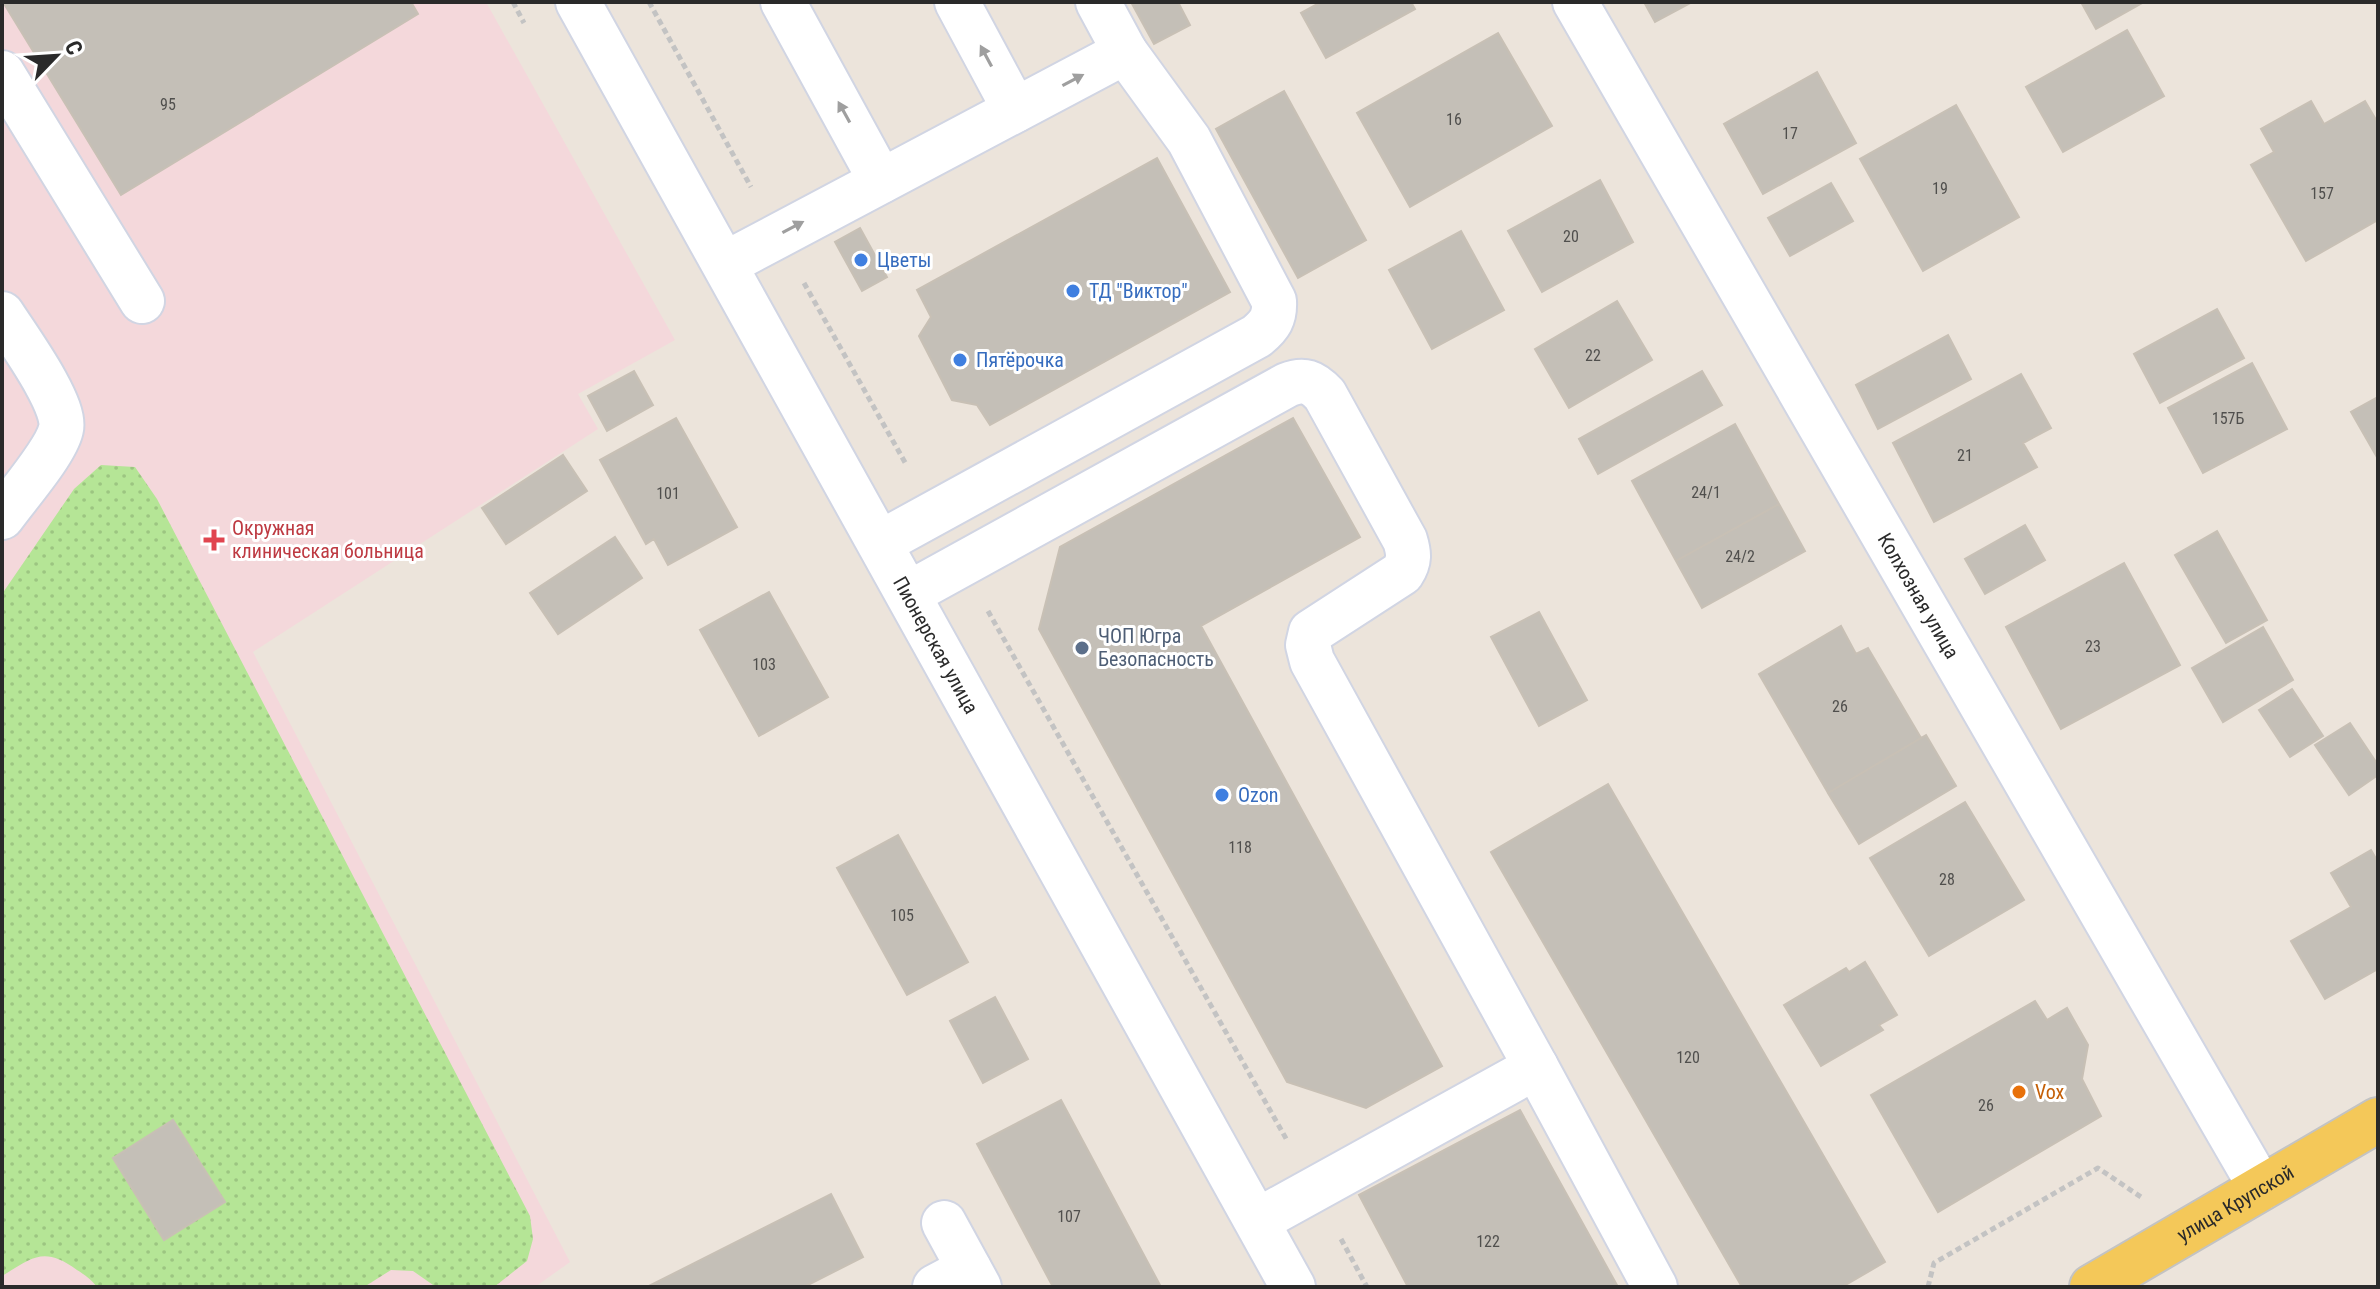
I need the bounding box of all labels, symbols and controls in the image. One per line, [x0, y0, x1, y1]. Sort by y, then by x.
north arrow [16, 16, 96, 96]
text: С [60, 37, 88, 59]
one-way arrow [979, 45, 993, 67]
one-way arrow [1061, 73, 1084, 86]
house number: 95 [160, 95, 176, 114]
one-way arrow [837, 101, 851, 124]
house number: 16 [1446, 110, 1462, 129]
house number: 17 [1782, 124, 1798, 143]
house number: 19 [1932, 179, 1948, 198]
house number: 157 [2310, 184, 2334, 203]
one-way arrow [782, 221, 805, 234]
house number: 20 [1563, 227, 1579, 246]
place label: Цветы [877, 248, 931, 272]
marker: Цветы [852, 251, 870, 269]
place label: ТД "Виктор" [1089, 279, 1188, 303]
marker: ТД "Виктор" [1064, 282, 1082, 300]
house number: 22 [1585, 346, 1601, 365]
place label: Пятёрочка [976, 348, 1064, 372]
marker: Пятёрочка [951, 351, 969, 369]
house number: 157Б [2212, 409, 2244, 428]
house number: 21 [1957, 446, 1973, 465]
house number: 24/1 [1691, 483, 1721, 502]
house number: 101 [656, 484, 680, 503]
place label: Окружная клиническая больница [232, 516, 424, 563]
marker: Окружная клиническая больница [203, 529, 225, 551]
street label: Колхозная улица [1873, 529, 1964, 663]
house number: 24/2 [1725, 547, 1755, 566]
street label: Пионерская улица [888, 572, 984, 718]
place label: ЧОП Югра Безопасность [1098, 624, 1214, 671]
house number: 23 [2085, 637, 2101, 656]
marker: ЧОП Югра Безопасность [1073, 639, 1091, 657]
house number: 103 [752, 655, 776, 674]
house number: 26 [1832, 697, 1848, 716]
place label: Ozon [1238, 783, 1278, 807]
marker: Ozon [1213, 786, 1231, 804]
house number: 118 [1228, 838, 1252, 857]
house number: 28 [1939, 870, 1955, 889]
house number: 105 [890, 906, 914, 925]
house number: 120 [1676, 1048, 1700, 1067]
place label: Vox [2035, 1080, 2065, 1104]
marker: Vox [2010, 1083, 2028, 1101]
house number: 26 [1978, 1096, 1994, 1115]
street label: улица Крупской [2173, 1160, 2298, 1247]
house number: 107 [1057, 1207, 1081, 1226]
house number: 122 [1476, 1232, 1500, 1251]

